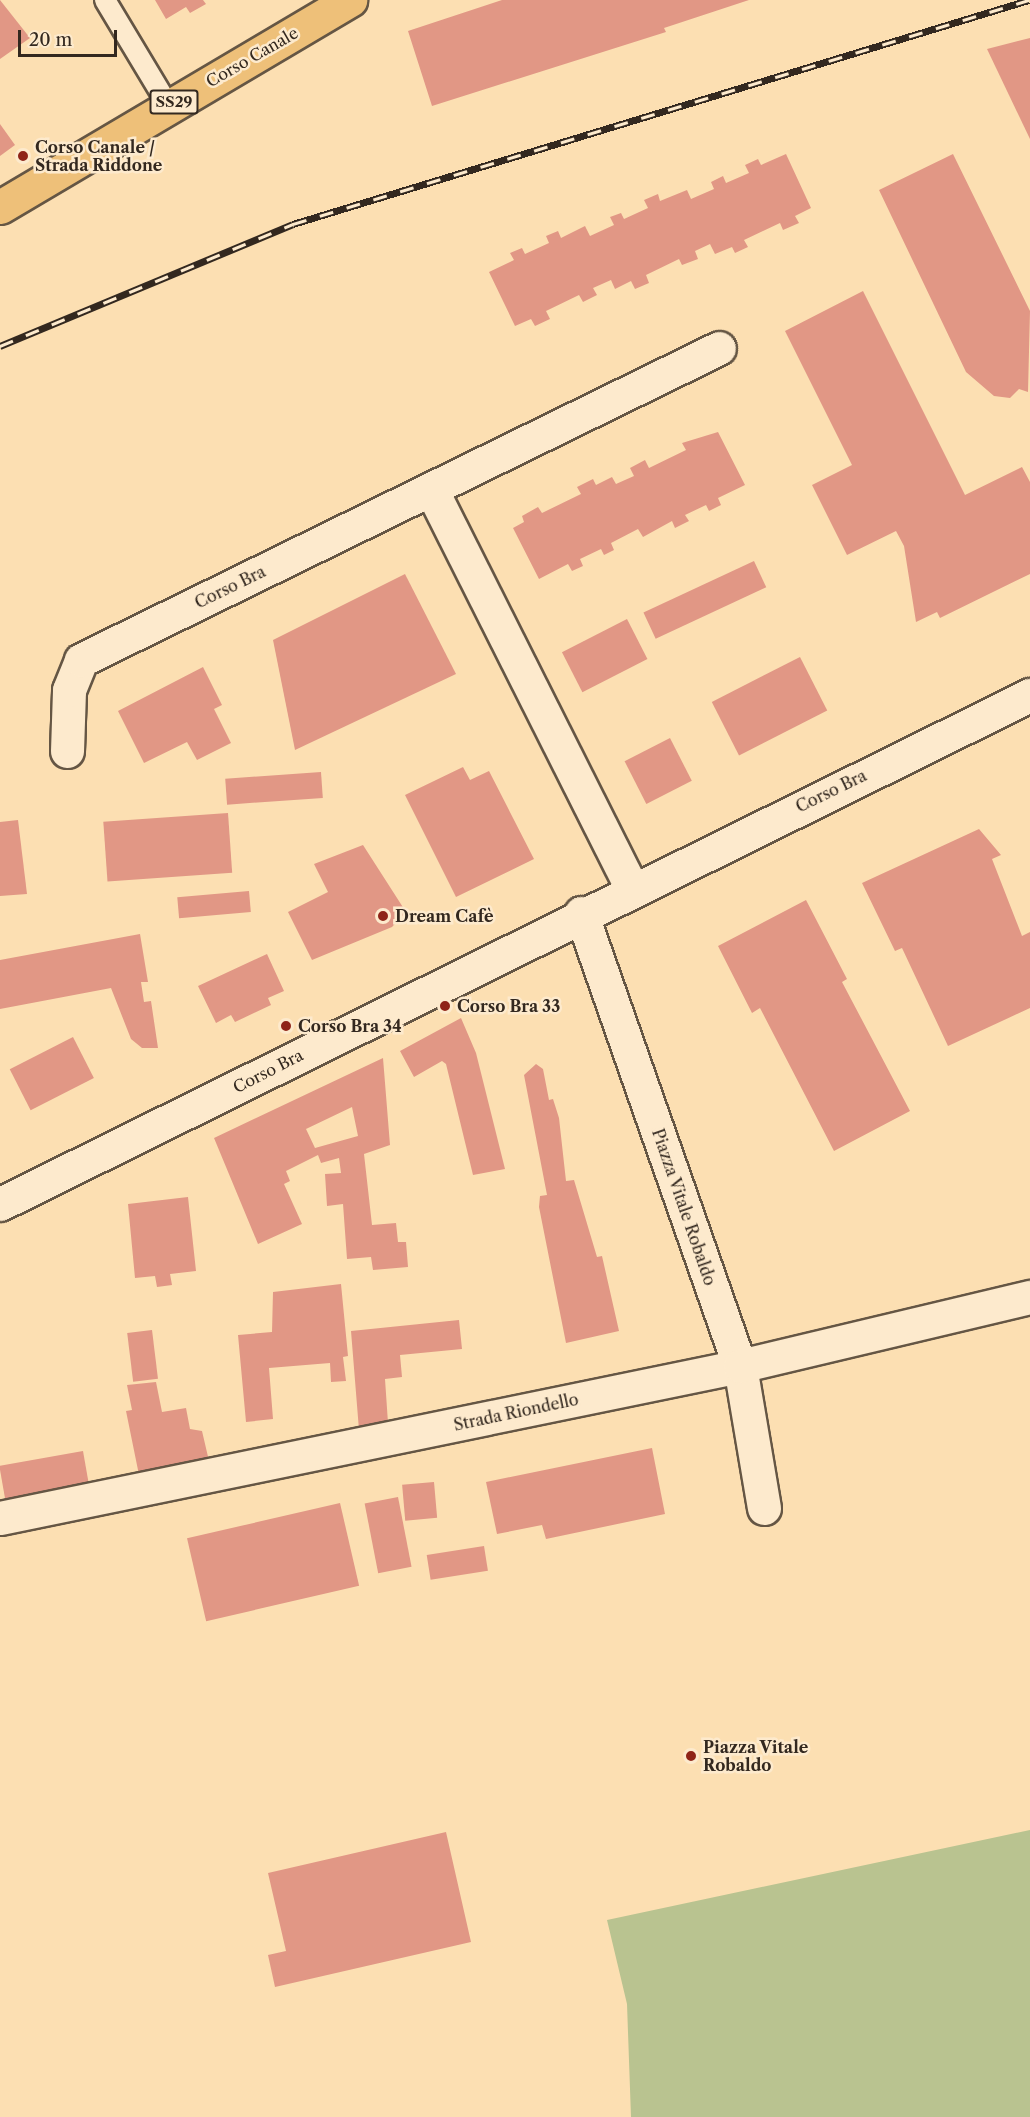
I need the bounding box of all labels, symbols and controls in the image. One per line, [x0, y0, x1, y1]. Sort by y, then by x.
scale bar [21, 18, 120, 56]
street label: Corso Canale [203, 23, 301, 91]
text: 20 m [29, 29, 72, 51]
road number: SS29 [148, 90, 200, 114]
place label: Corso Canale / Strada Riddone [35, 137, 163, 175]
marker: Corso Canale / Strada Riddone [16, 149, 30, 163]
street label: Corso Bra [192, 562, 268, 612]
street label: Corso Bra [793, 766, 869, 816]
place label: Dream Cafè [395, 906, 494, 926]
marker: Dream Cafè [376, 909, 390, 923]
place label: Corso Bra 33 [457, 996, 560, 1016]
marker: Corso Bra 33 [438, 999, 452, 1013]
place label: Corso Bra 34 [298, 1016, 402, 1036]
marker: Corso Bra 34 [279, 1019, 293, 1033]
street label: Corso Bra [230, 1045, 306, 1097]
street label: Piazza Vitale Robaldo [648, 1126, 720, 1288]
street label: Strada Riondello [452, 1389, 580, 1435]
place label: Piazza Vitale Robaldo [703, 1737, 809, 1775]
marker: Piazza Vitale Robaldo [684, 1749, 698, 1763]

